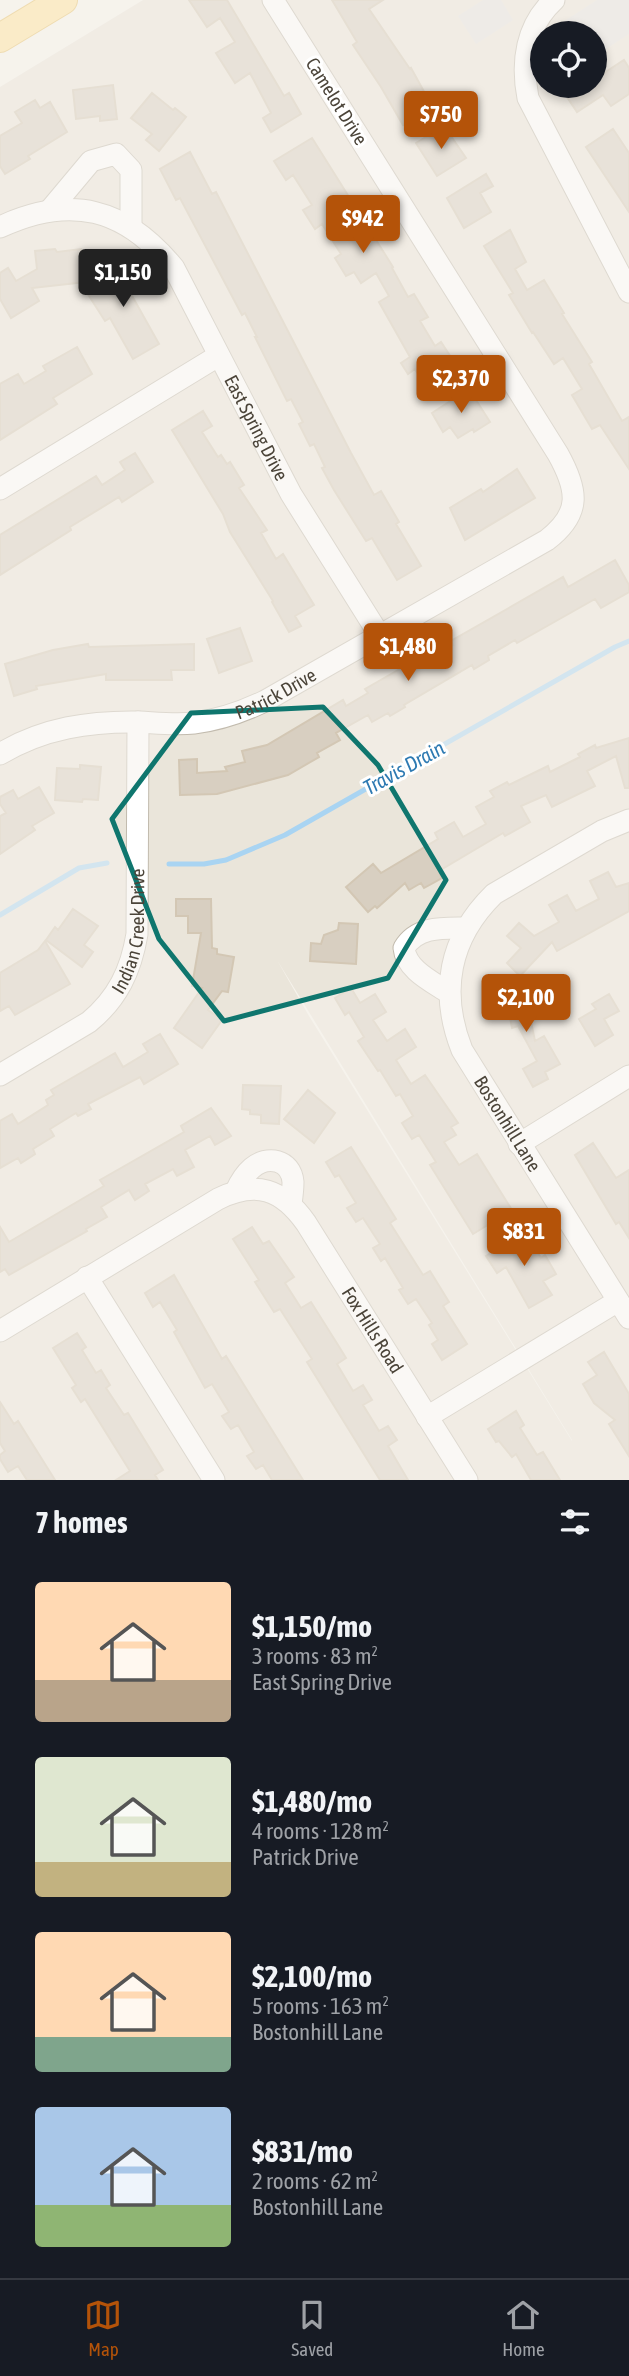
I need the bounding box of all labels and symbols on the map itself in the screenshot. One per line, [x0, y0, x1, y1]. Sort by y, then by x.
street label: Camelot Drive [302, 53, 372, 149]
pin: $750 [400, 92, 482, 151]
pin: $942 [322, 196, 404, 255]
pin: $1,150 [66, 250, 180, 309]
pin: $2,370 [404, 356, 518, 415]
street label: East Spring Drive [220, 371, 293, 484]
pin: $1,480 [351, 624, 465, 683]
street label: Patrick Drive [232, 663, 320, 724]
water label: Travis Drain [359, 735, 448, 799]
street label: Indian Creek Drive [107, 869, 148, 998]
pin: $2,100 [469, 974, 583, 1034]
street label: Bostonhill Lane [470, 1072, 546, 1176]
pin: $831 [483, 1208, 565, 1268]
street label: Fox Hills Road [338, 1283, 408, 1377]

